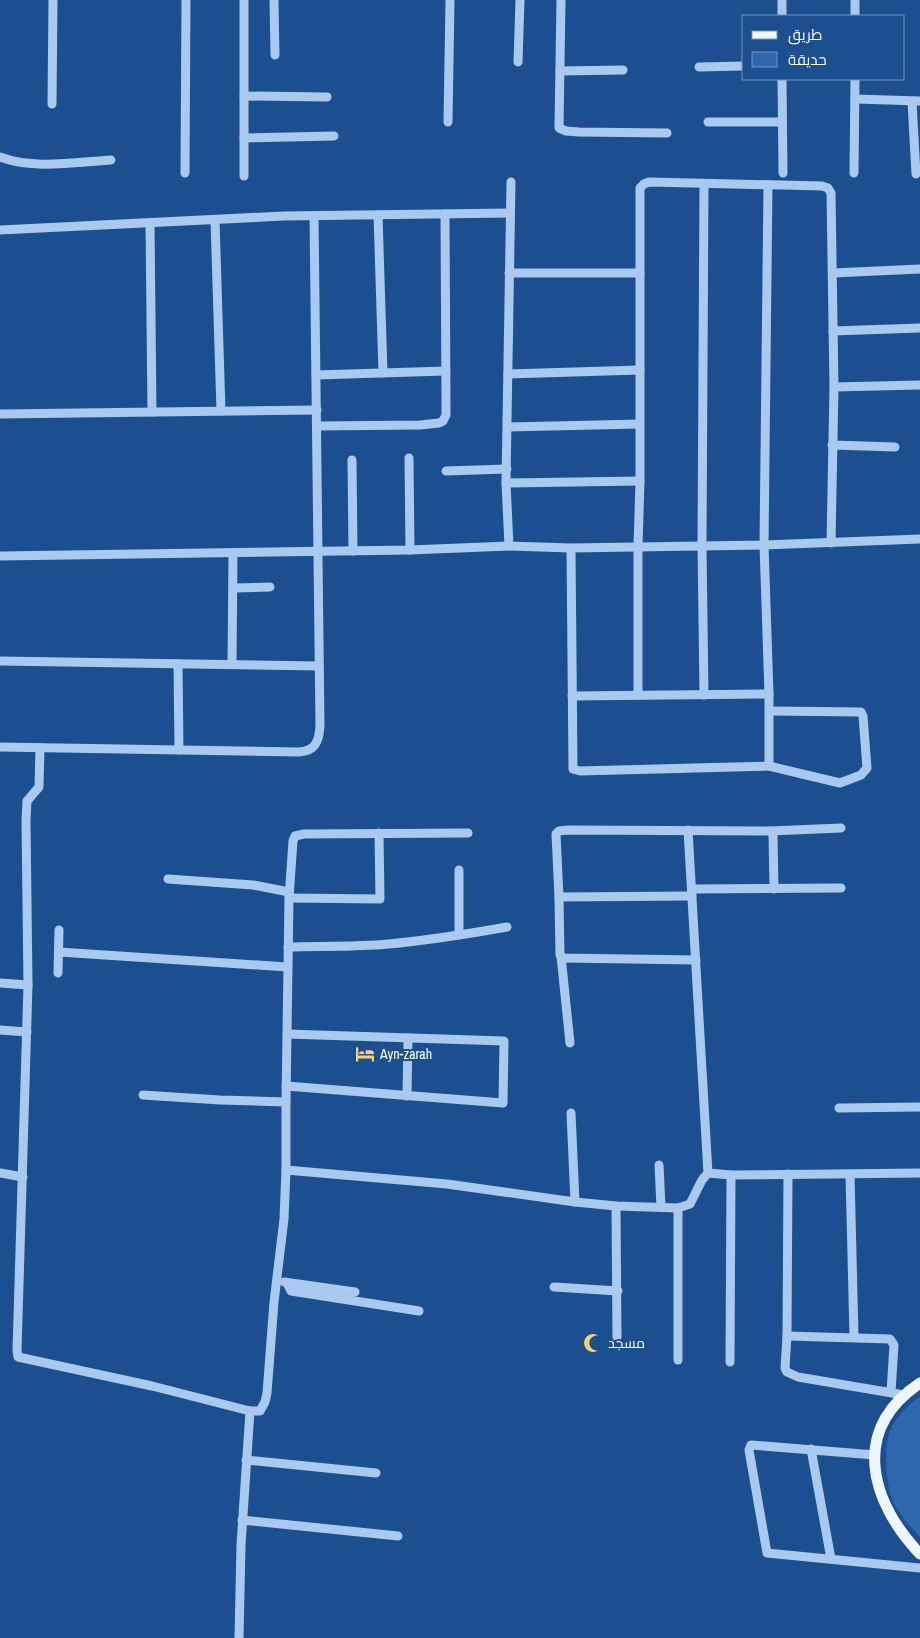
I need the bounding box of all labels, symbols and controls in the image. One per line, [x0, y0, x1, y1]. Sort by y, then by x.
legend [742, 15, 905, 80]
text: طريق [788, 24, 822, 45]
text: حديقة [788, 49, 827, 70]
hotel icon: Ayn-zarah [354, 1043, 376, 1065]
place label: Ayn-zarah [379, 1045, 432, 1063]
mosque icon: مسجد [582, 1332, 604, 1354]
place label: مسجد [608, 1334, 645, 1352]

